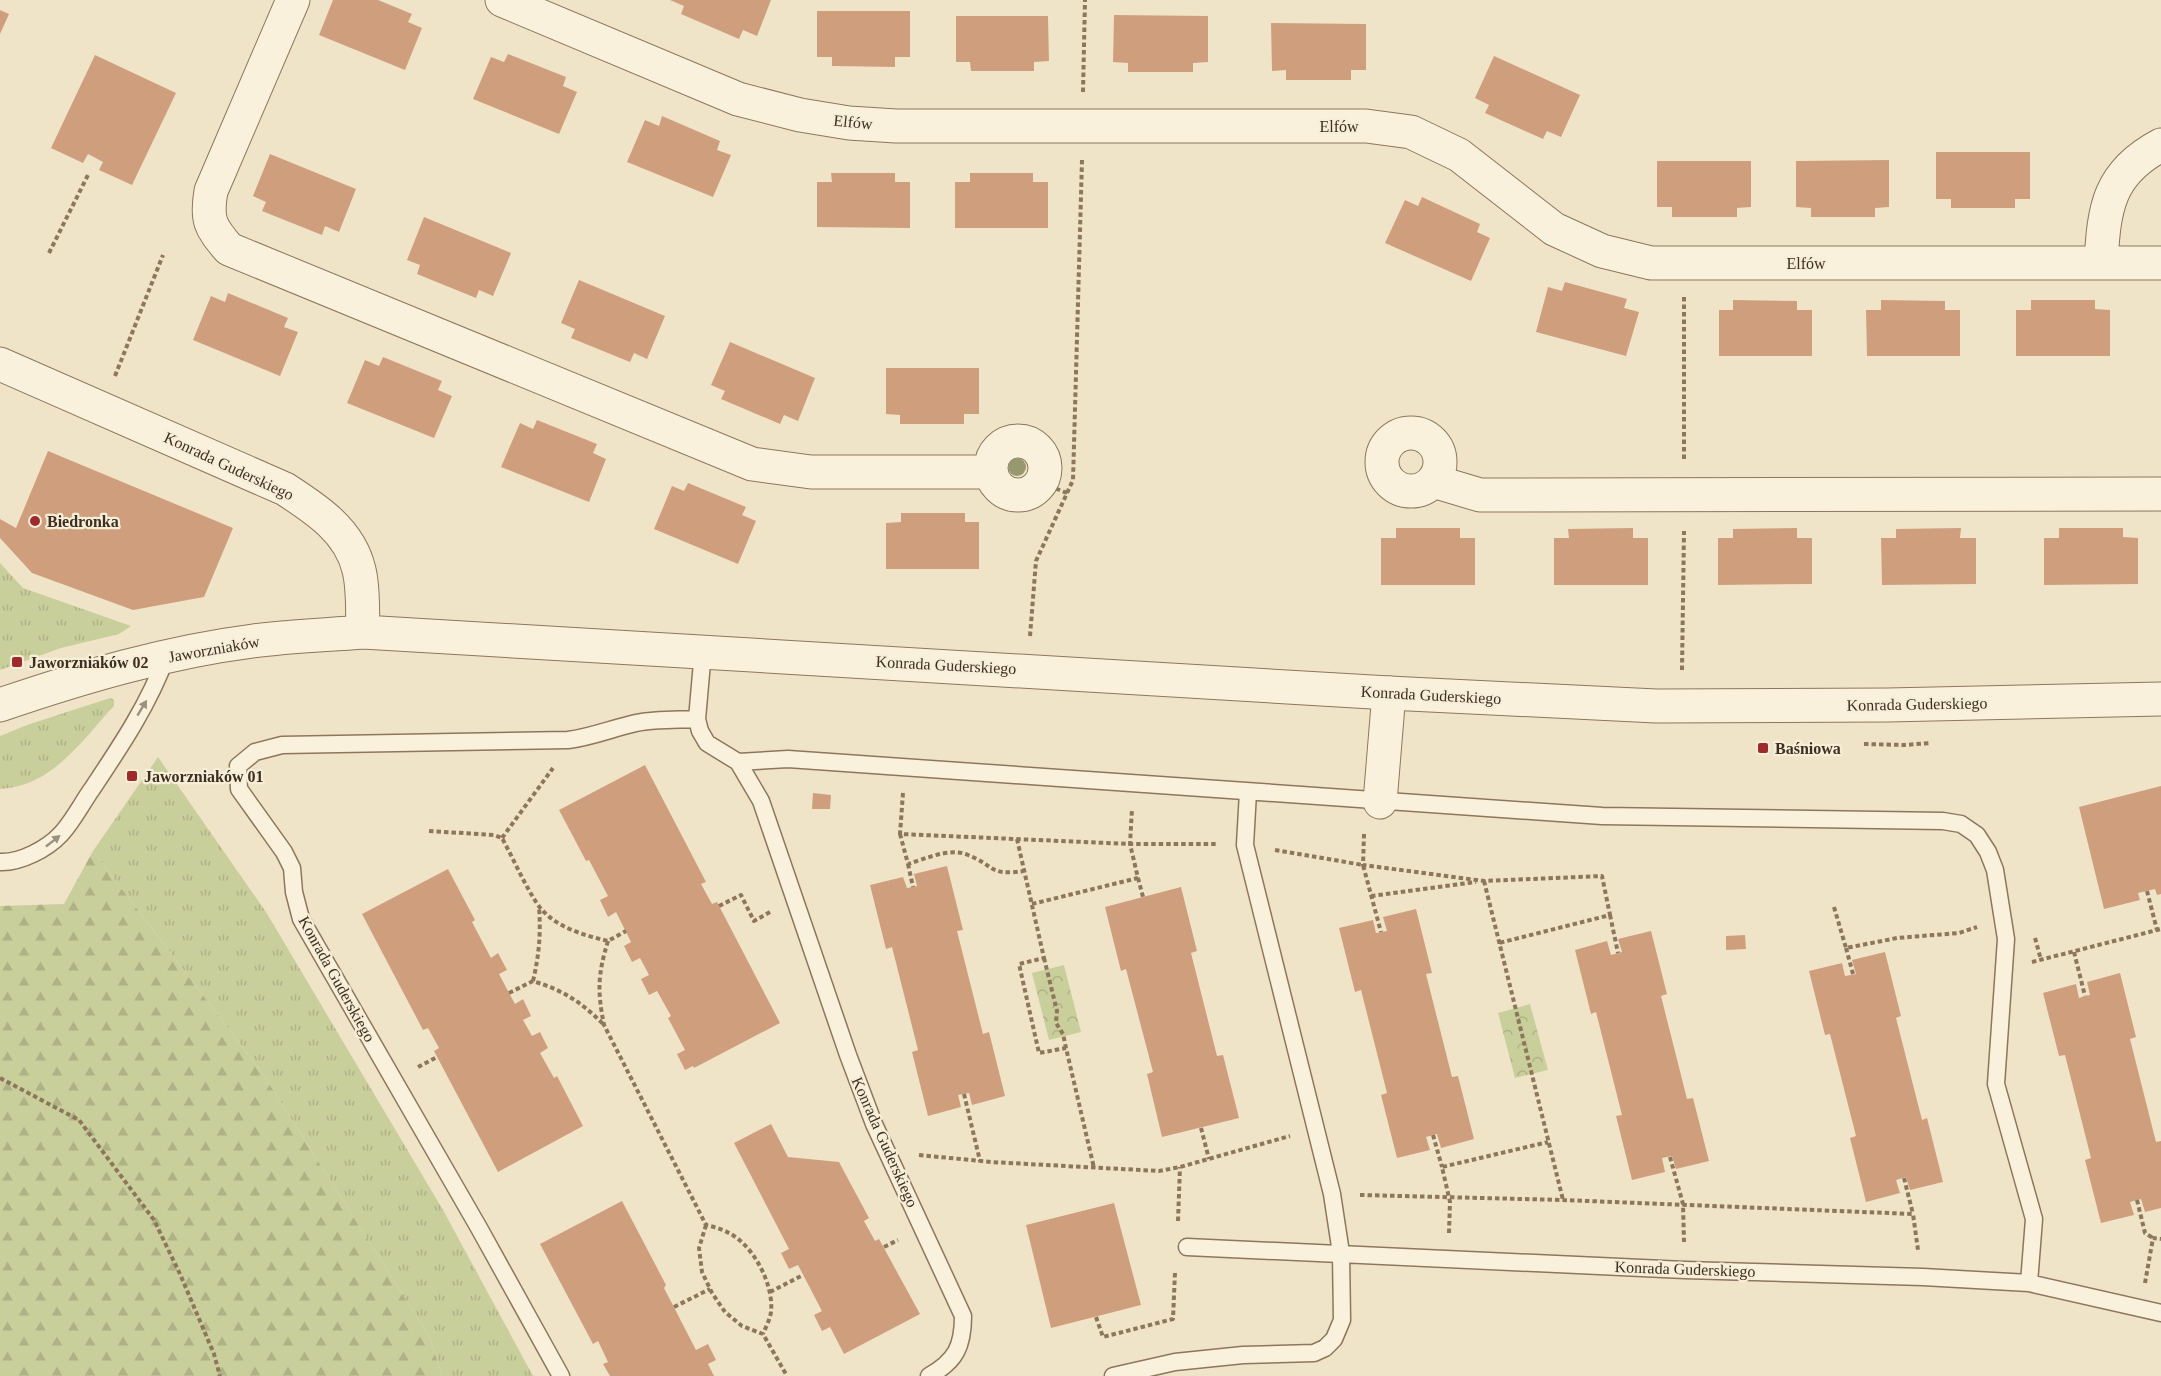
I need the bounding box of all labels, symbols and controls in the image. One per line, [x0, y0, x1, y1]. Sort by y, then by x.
street label: Elfów [833, 112, 874, 133]
street label: Elfów [1319, 118, 1359, 135]
street label: Elfów [1786, 255, 1826, 272]
street label: Konrada Guderskiego [161, 429, 296, 504]
place label: Biedronka [47, 513, 119, 530]
marker: Biedronka [28, 514, 42, 528]
street label: Jaworzniaków [167, 633, 261, 665]
street label: Konrada Guderskiego [875, 653, 1017, 678]
place label: Jaworzniaków 02 [29, 654, 149, 671]
marker: Jaworzniaków 02 [10, 655, 24, 669]
street label: Konrada Guderskiego [1360, 683, 1502, 708]
street label: Konrada Guderskiego [1846, 694, 1988, 715]
one-way arrow [137, 700, 148, 716]
place label: Baśniowa [1775, 740, 1841, 757]
marker: Baśniowa [1756, 741, 1770, 755]
place label: Jaworzniaków 01 [144, 768, 264, 785]
marker: Jaworzniaków 01 [125, 769, 139, 783]
one-way arrow [45, 835, 60, 847]
street label: Konrada Guderskiego [295, 913, 379, 1045]
street label: Konrada Guderskiego [848, 1074, 921, 1210]
street label: Konrada Guderskiego [1614, 1258, 1756, 1281]

